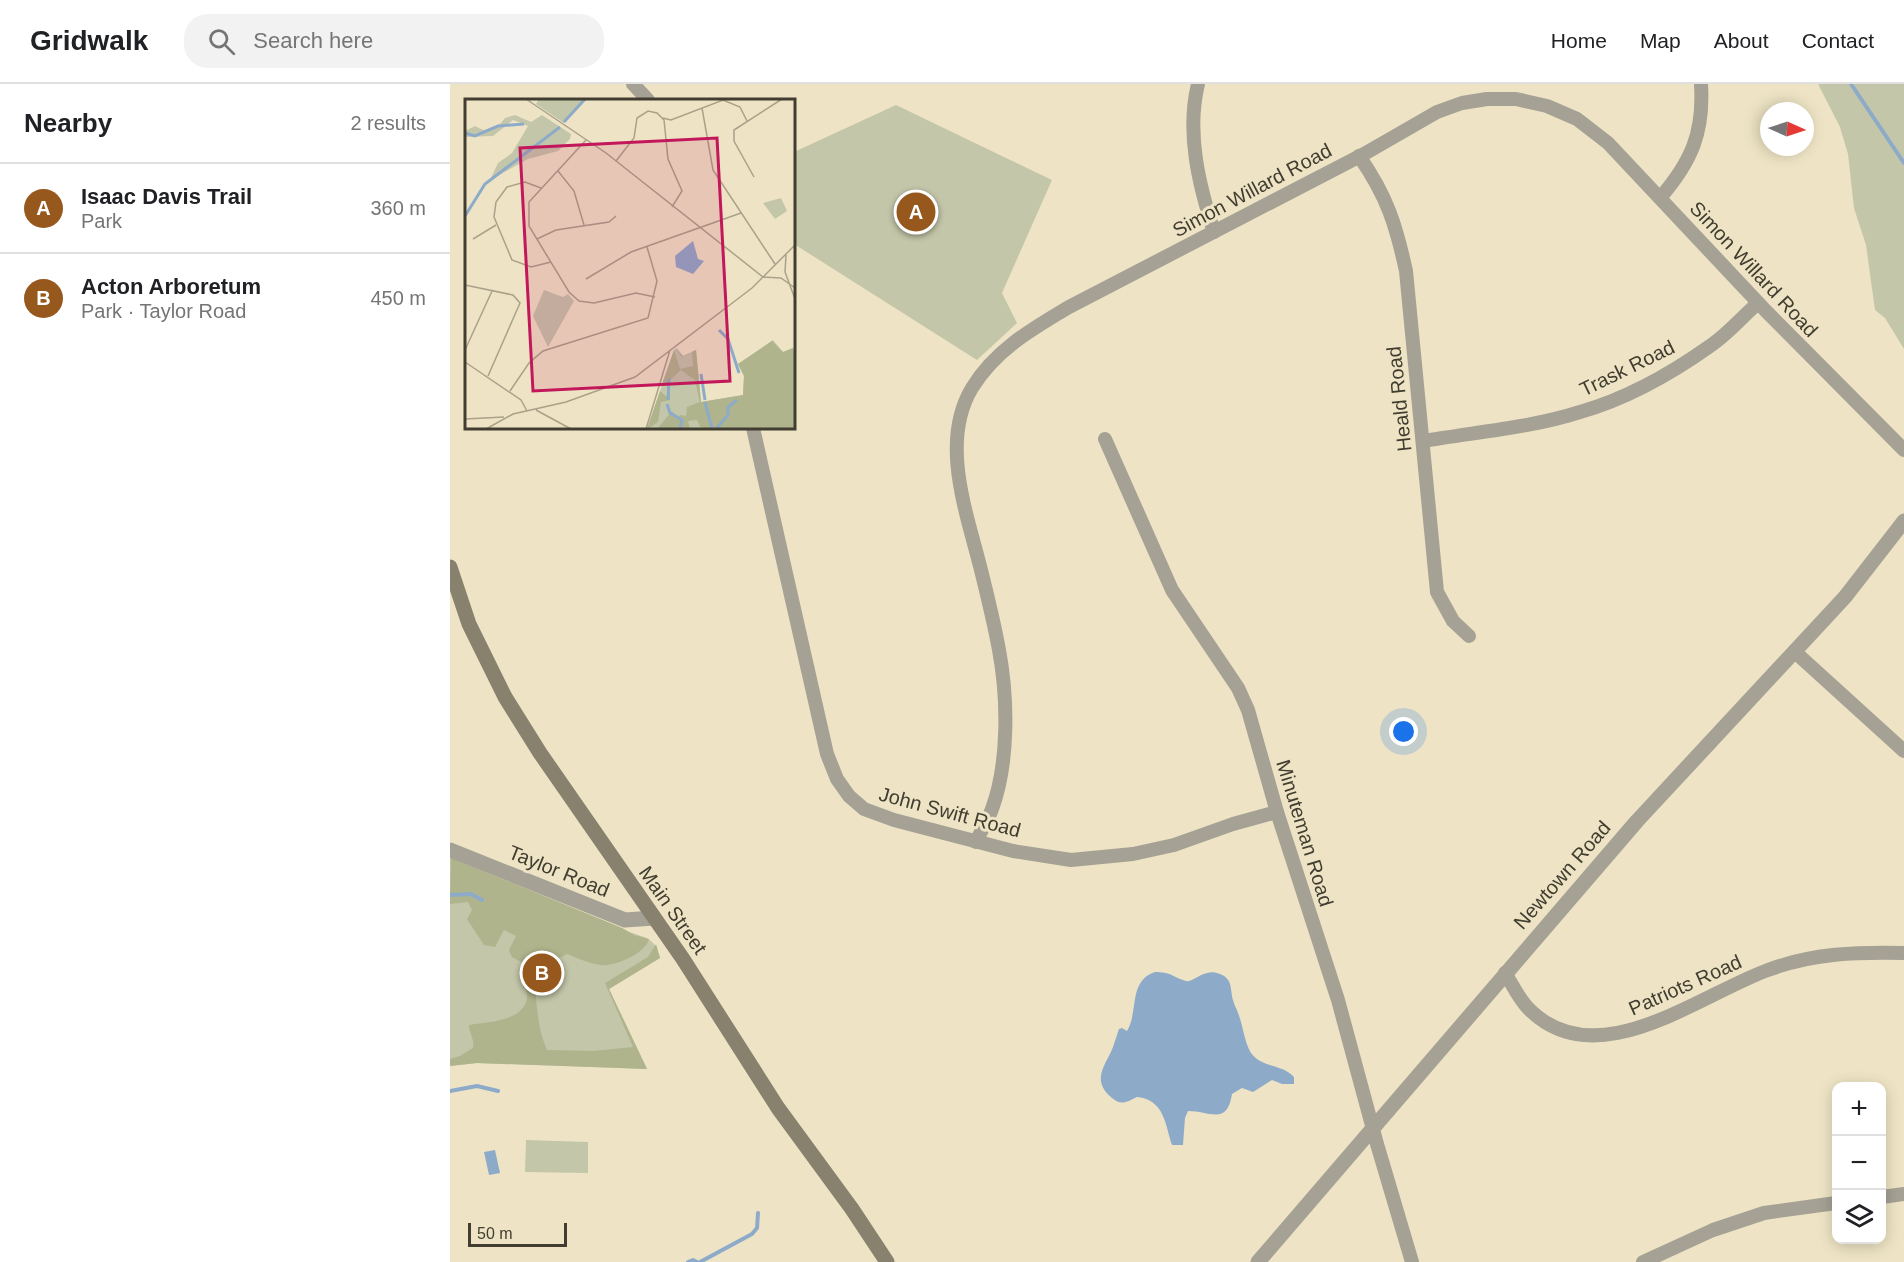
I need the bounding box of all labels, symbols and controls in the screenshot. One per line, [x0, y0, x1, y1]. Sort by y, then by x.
search box [184, 14, 604, 68]
text: Gridwalk [30, 25, 148, 56]
icon: search [205, 25, 238, 58]
text: Search here [253, 28, 373, 53]
text: Home [1551, 29, 1607, 52]
text: Map [1640, 29, 1681, 52]
text: About [1714, 29, 1769, 52]
text: Contact [1802, 29, 1874, 52]
inset map [465, 99, 795, 429]
north arrow [1760, 102, 1814, 156]
text: Nearby [24, 108, 112, 138]
text: 2 results [350, 112, 426, 134]
street label: Simon Willard Road [1169, 139, 1335, 241]
text: Isaac Davis Trail [81, 184, 252, 209]
pin: A [896, 190, 936, 234]
text: A [36, 197, 51, 219]
text: 360 m [370, 197, 426, 219]
street label: Simon Willard Road [1686, 197, 1822, 341]
text: Park [81, 210, 122, 232]
text: Acton Arboretum [81, 274, 261, 299]
text: B [36, 287, 51, 309]
text: 450 m [370, 287, 426, 309]
text: Park · Taylor Road [81, 300, 246, 322]
street label: Trask Road [1576, 336, 1678, 400]
street label: Heald Road [1383, 345, 1415, 453]
your location [1389, 717, 1418, 746]
street label: Minuteman Road [1272, 757, 1338, 909]
street label: John Swift Road [877, 783, 1023, 841]
street label: Newtown Road [1509, 817, 1615, 933]
street label: Taylor Road [505, 841, 613, 901]
street label: Main Street [635, 862, 712, 959]
pin: B [522, 950, 562, 996]
street label: Patriots Road [1625, 950, 1745, 1020]
map controls [1832, 1082, 1886, 1244]
button: + [1832, 1082, 1886, 1136]
button: − [1832, 1136, 1886, 1190]
button: layers [1832, 1190, 1886, 1244]
scale bar [468, 1220, 567, 1248]
text: 50 m [477, 1225, 513, 1242]

